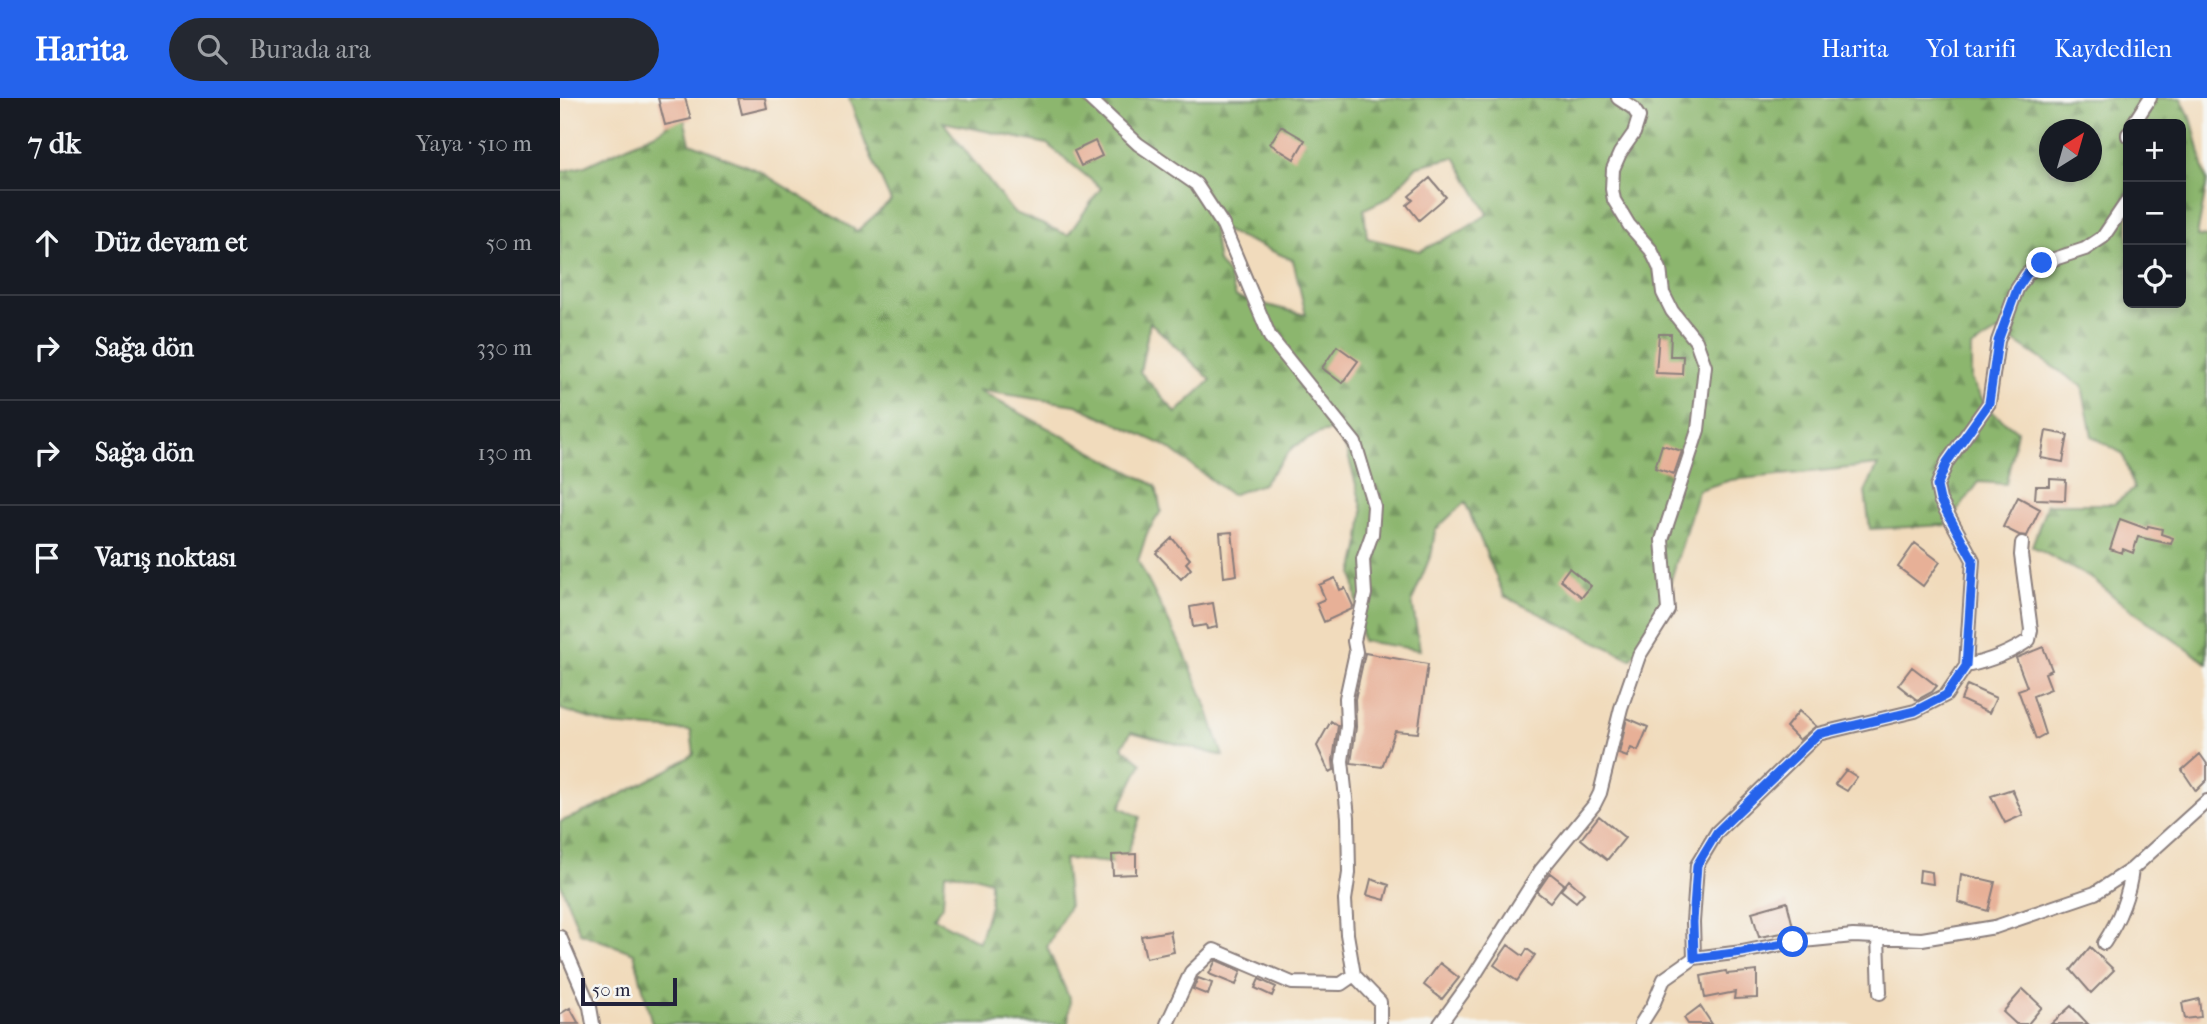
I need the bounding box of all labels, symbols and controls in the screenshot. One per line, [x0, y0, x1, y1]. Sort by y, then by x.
search box [169, 18, 659, 81]
text: Harita [35, 30, 127, 69]
icon: search [193, 30, 231, 68]
text: Burada ara [249, 34, 371, 65]
text: Harita [1821, 35, 1888, 63]
text: Yol tarifi [1926, 35, 2016, 63]
text: Kaydedilen [2054, 35, 2172, 63]
north arrow [2039, 119, 2102, 182]
map controls [2123, 119, 2186, 308]
button: + [2123, 119, 2186, 182]
text: 7 dk [28, 126, 81, 161]
text: Yaya · 510 m [416, 130, 532, 157]
button: − [2123, 182, 2186, 245]
icon: ahead [28, 224, 66, 262]
text: Düz devam et [95, 227, 248, 258]
text: 50 m [485, 229, 532, 256]
button: locate [2123, 245, 2186, 308]
route end [2026, 247, 2057, 278]
icon: right [28, 329, 66, 367]
text: Sağa dön [95, 332, 194, 363]
text: 330 m [476, 334, 532, 361]
icon: right [28, 434, 66, 472]
text: Sağa dön [95, 437, 194, 468]
text: 130 m [478, 439, 532, 466]
icon: arrive [28, 539, 66, 577]
text: Varış noktası [95, 542, 236, 573]
route start [1777, 926, 1808, 957]
scale bar [581, 975, 677, 1007]
text: 50 m [592, 979, 631, 1001]

